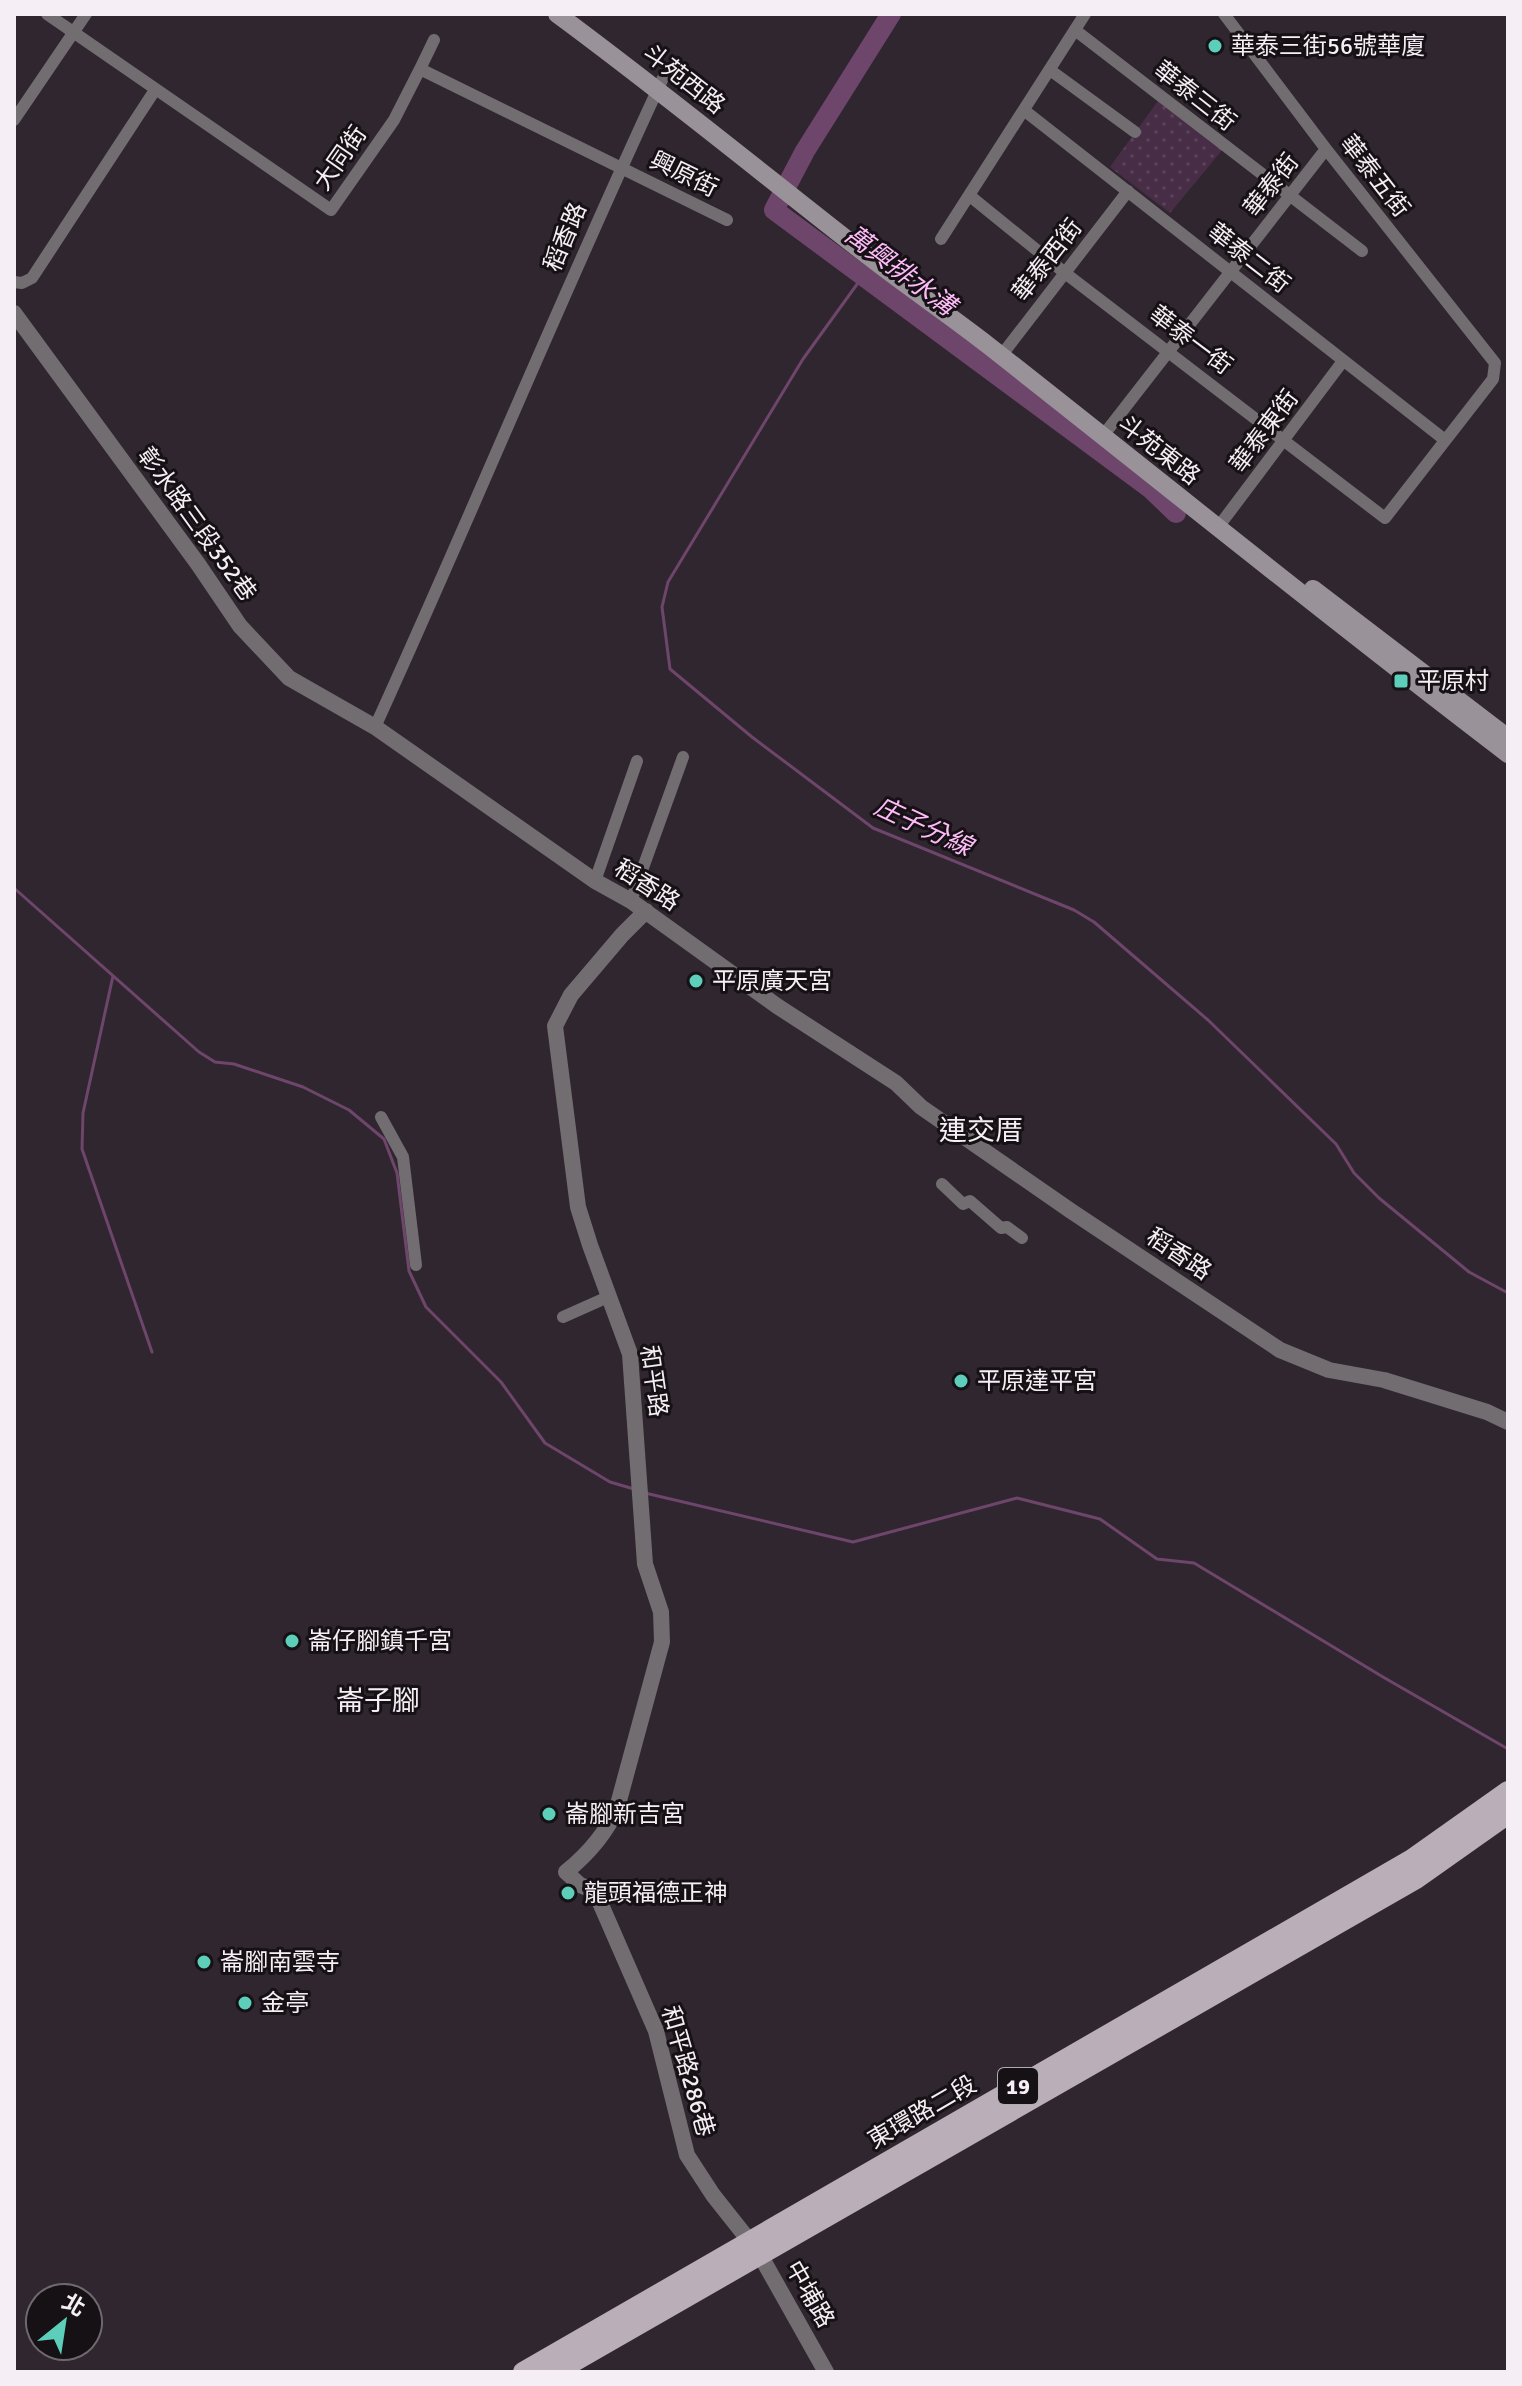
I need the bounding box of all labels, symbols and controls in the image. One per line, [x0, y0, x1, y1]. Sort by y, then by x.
place label: 華泰三街56號華廈 [1231, 31, 1425, 61]
marker: 華泰三街56號華廈 [1206, 37, 1224, 55]
street label: 斗苑西路 [637, 38, 731, 120]
street label: 華泰三街 [1148, 55, 1242, 137]
street label: 大同街 [307, 120, 373, 196]
street label: 華泰五街 [1334, 129, 1416, 223]
street label: 興原街 [645, 145, 723, 203]
street label: 華泰街 [1237, 147, 1305, 223]
street label: 稻香路 [537, 198, 593, 276]
street label: 華泰西街 [1006, 213, 1088, 307]
street label: 華泰二街 [1202, 217, 1296, 299]
water label: 萬興排水溝 [838, 219, 965, 325]
street label: 華泰一街 [1144, 299, 1238, 381]
street label: 華泰東街 [1223, 384, 1305, 478]
street label: 斗苑東路 [1112, 409, 1206, 491]
street label: 彰水路三段352巷 [131, 441, 263, 607]
place label: 平原村 [1417, 666, 1489, 696]
marker: 平原村 [1392, 672, 1410, 690]
water label: 庄子分線 [869, 791, 980, 865]
street label: 稻香路 [609, 853, 685, 917]
place label: 平原廣天宮 [712, 966, 832, 996]
marker: 平原廣天宮 [687, 972, 705, 990]
district label: 連交厝 [939, 1114, 1023, 1148]
street label: 稻香路 [1141, 1221, 1217, 1287]
street label: 和平路 [634, 1343, 674, 1419]
place label: 平原達平宮 [977, 1366, 1097, 1396]
marker: 平原達平宮 [952, 1372, 970, 1390]
place label: 崙仔腳鎮千宮 [308, 1626, 452, 1656]
marker: 崙仔腳鎮千宮 [283, 1632, 301, 1650]
district label: 崙子腳 [336, 1684, 420, 1718]
place label: 崙腳新吉宮 [565, 1799, 685, 1829]
marker: 崙腳新吉宮 [540, 1805, 558, 1823]
place label: 龍頭福德正神 [584, 1878, 728, 1908]
marker: 龍頭福德正神 [559, 1884, 577, 1902]
place label: 崙腳南雲寺 [220, 1947, 340, 1977]
marker: 崙腳南雲寺 [195, 1953, 213, 1971]
place label: 金亭 [261, 1988, 309, 2018]
marker: 金亭 [236, 1994, 254, 2012]
street label: 和平路286巷 [655, 2002, 721, 2140]
road number: 19 [998, 2068, 1038, 2104]
street label: 東環路二段 [863, 2069, 981, 2155]
street label: 中埔路 [779, 2255, 841, 2333]
north arrow [24, 2282, 104, 2362]
text: 北 [57, 2288, 90, 2322]

